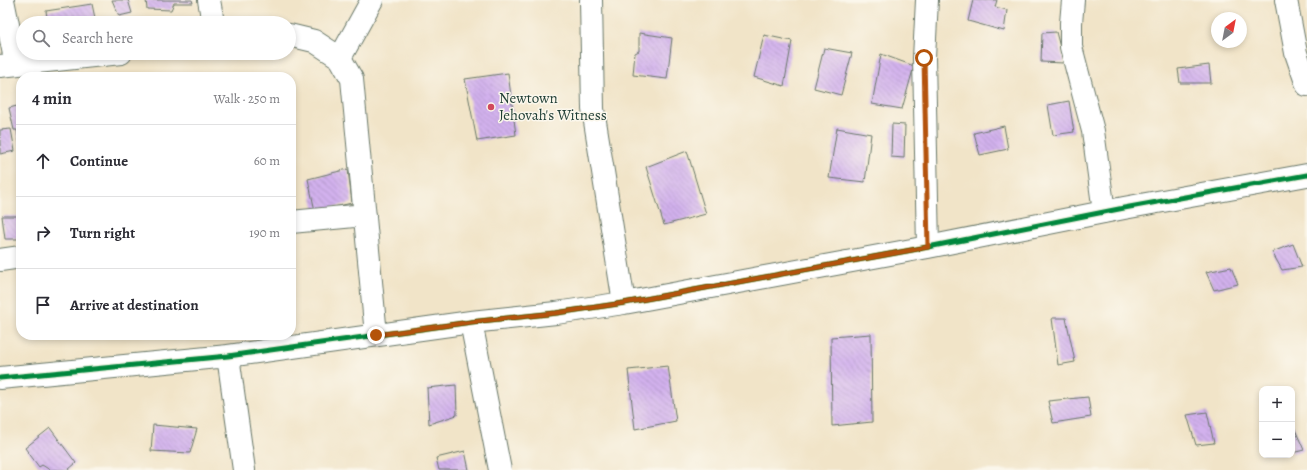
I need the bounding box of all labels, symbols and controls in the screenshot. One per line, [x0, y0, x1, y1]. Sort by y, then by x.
north arrow [1211, 12, 1247, 48]
search box [16, 16, 296, 60]
icon: search [30, 27, 52, 49]
text: Search here [62, 28, 133, 48]
route start [915, 49, 933, 67]
text: 4 min [32, 87, 72, 110]
place label: Newtown Jehovah's Witness [499, 88, 607, 125]
text: Walk · 250 m [213, 90, 280, 107]
marker: Newtown Jehovah's Witness [486, 102, 496, 112]
icon: ahead [32, 150, 54, 172]
text: Continue [70, 151, 128, 171]
text: 60 m [254, 152, 280, 169]
icon: right [32, 222, 54, 244]
text: Turn right [70, 223, 135, 243]
text: 190 m [249, 224, 280, 241]
icon: arrive [32, 294, 54, 316]
text: Arrive at destination [70, 295, 199, 315]
route end [367, 326, 385, 344]
map controls [1259, 386, 1295, 458]
button: + [1259, 386, 1295, 422]
button: − [1259, 422, 1295, 458]

